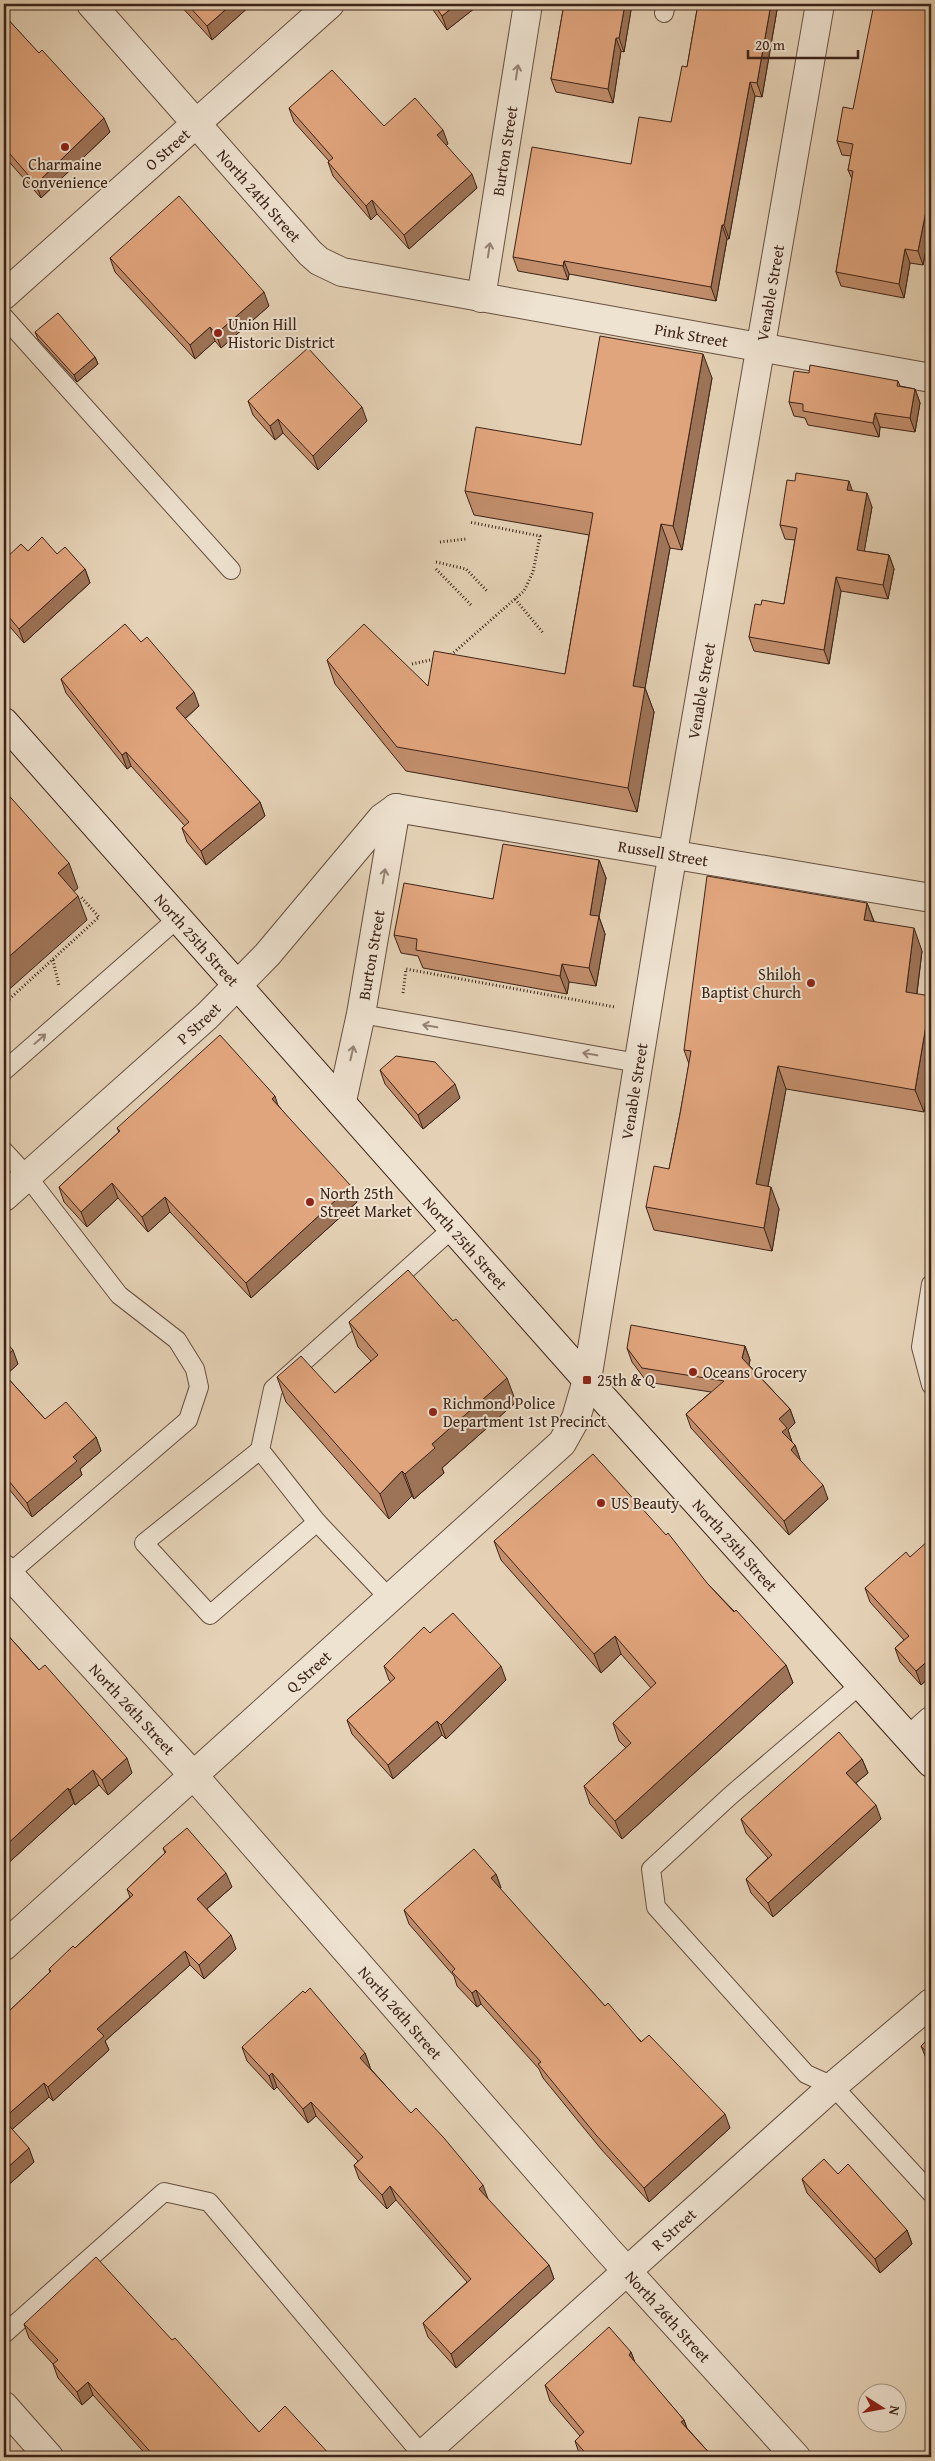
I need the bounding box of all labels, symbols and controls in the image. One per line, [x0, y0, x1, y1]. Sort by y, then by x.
scale bar [748, 28, 858, 60]
text: 20 m [755, 34, 786, 55]
one-way arrow [513, 65, 523, 81]
street label: Burton Street [485, 104, 524, 198]
street label: O Street [139, 122, 196, 176]
marker: Charmaine Convenience [59, 141, 71, 153]
street label: North 24th Street [212, 143, 307, 248]
place label: Charmaine Convenience [22, 152, 108, 194]
street label: Venable Street [750, 242, 790, 343]
one-way arrow [484, 243, 494, 259]
place label: Union Hill Historic District [228, 312, 335, 354]
street label: Pink Street [653, 316, 730, 353]
marker: Union Hill Historic District [212, 327, 224, 339]
street label: Venable Street [681, 640, 721, 741]
street label: Russell Street [616, 834, 711, 872]
one-way arrow [380, 869, 390, 885]
street label: North 25th Street [149, 888, 245, 992]
street label: Burton Street [352, 908, 391, 1002]
place label: Shiloh Baptist Church [702, 962, 801, 1004]
marker: Shiloh Baptist Church [805, 977, 817, 989]
street label: P Street [171, 996, 227, 1050]
one-way arrow [422, 1020, 438, 1030]
one-way arrow [34, 1033, 47, 1045]
street label: Venable Street [614, 1041, 654, 1141]
one-way arrow [348, 1046, 357, 1062]
one-way arrow [582, 1049, 598, 1059]
place label: North 25th Street Market [320, 1181, 413, 1223]
street label: North 25th Street [418, 1191, 514, 1295]
marker: North 25th Street Market [304, 1196, 316, 1208]
place label: Oceans Grocery [703, 1360, 807, 1384]
marker: Oceans Grocery [687, 1366, 699, 1378]
place label: 25th & Q [597, 1368, 656, 1392]
marker: 25th & Q [581, 1374, 593, 1386]
place label: Richmond Police Department 1st Precinct [443, 1391, 607, 1433]
marker: Richmond Police Department 1st Precinct [427, 1406, 439, 1418]
place label: US Beauty [611, 1491, 679, 1515]
street label: North 25th Street [687, 1493, 784, 1597]
marker: US Beauty [595, 1497, 607, 1509]
street label: Q Street [281, 1644, 337, 1698]
street label: North 26th Street [84, 1658, 181, 1761]
street label: North 26th Street [353, 1960, 448, 2065]
street label: R Street [646, 2202, 702, 2256]
street label: North 26th Street [620, 2265, 717, 2368]
north arrow [858, 2384, 908, 2434]
text: N [884, 2404, 905, 2418]

